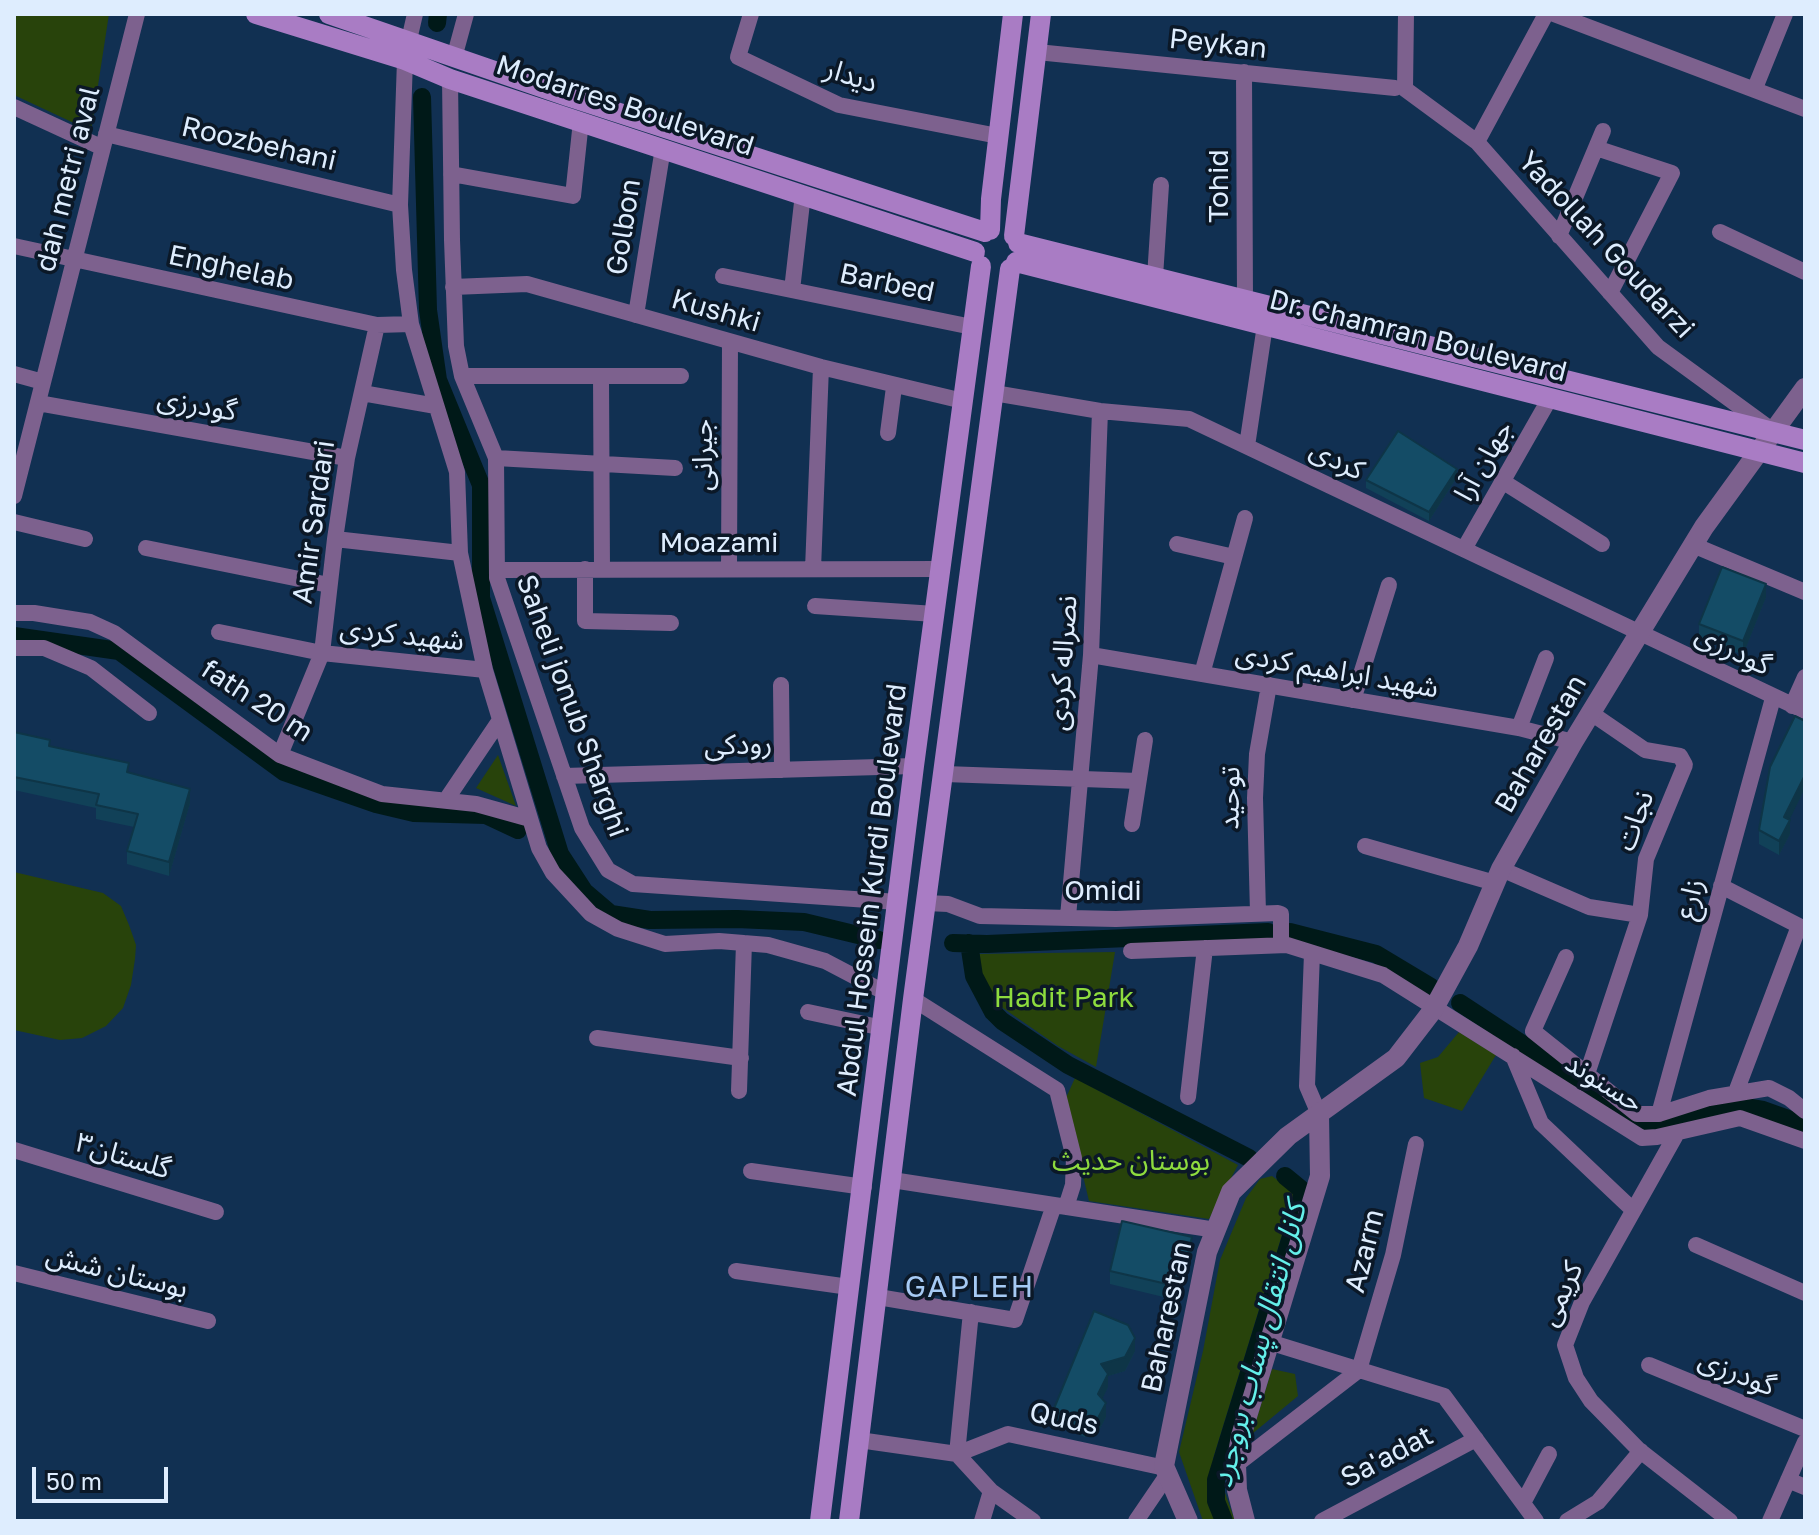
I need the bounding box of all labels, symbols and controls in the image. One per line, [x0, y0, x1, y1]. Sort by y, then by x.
street label: Peykan [1168, 22, 1268, 66]
street label: Modarres Boulevard [492, 48, 758, 164]
street label: دیدار [820, 52, 882, 100]
street label: dah metri aval [29, 83, 107, 275]
street label: Roozbehani [178, 110, 340, 178]
street label: Yadollah Goudarzi [1511, 145, 1701, 345]
street label: Tohid [1202, 149, 1236, 223]
street label: Golbon [600, 177, 648, 277]
street label: Enghelab [165, 238, 297, 298]
street label: Barbed [836, 257, 938, 309]
street label: Kushki [668, 282, 764, 340]
street label: Dr. Chamran Boulevard [1266, 283, 1570, 389]
street label: گودرزی [155, 382, 239, 428]
street label: جهان آرا [1447, 415, 1521, 507]
street label: جیرانی [686, 419, 720, 491]
street label: کردی [1304, 433, 1370, 487]
street label: Amir Sardari [286, 438, 342, 606]
street label: Moazami [659, 526, 779, 560]
street label: Saheli jonub Sharghi [509, 570, 635, 842]
street label: نصراله کردی [1042, 594, 1084, 732]
street label: شهید کردی [338, 612, 466, 658]
street label: گودرزی [1690, 617, 1776, 683]
street label: شهید ابراهیم کردی [1233, 637, 1441, 705]
street label: fath 20 m [195, 653, 319, 749]
street label: Baharestan [1488, 669, 1594, 819]
street label: Abdul Hossein Kurdi Boulevard [830, 682, 914, 1098]
street label: رودکی [703, 727, 773, 763]
street label: توحید [1213, 766, 1247, 830]
street label: نجات [1609, 786, 1661, 856]
street label: Omidi [1064, 874, 1142, 908]
street label: زارع [1669, 875, 1711, 923]
park label: Hadit Park [994, 981, 1134, 1015]
street label: حسنوند [1559, 1046, 1649, 1120]
street label: گلستان۳ [71, 1126, 175, 1186]
park label: بوستان حدیث [1052, 1144, 1210, 1178]
water label: کانل انتقال پساب بروجرد [1204, 1198, 1314, 1492]
street label: Azarm [1338, 1206, 1392, 1296]
street label: بوستان شش [43, 1238, 191, 1306]
street label: Baharestan [1135, 1238, 1199, 1396]
street label: کریمی [1532, 1257, 1590, 1331]
district label: GAPLEH [905, 1269, 1035, 1305]
street label: گودرزی [1694, 1342, 1780, 1404]
street label: Quds [1026, 1395, 1102, 1443]
street label: Sa'adat [1335, 1419, 1439, 1495]
scale bar [36, 1451, 172, 1501]
text: 50 m [46, 1466, 102, 1495]

